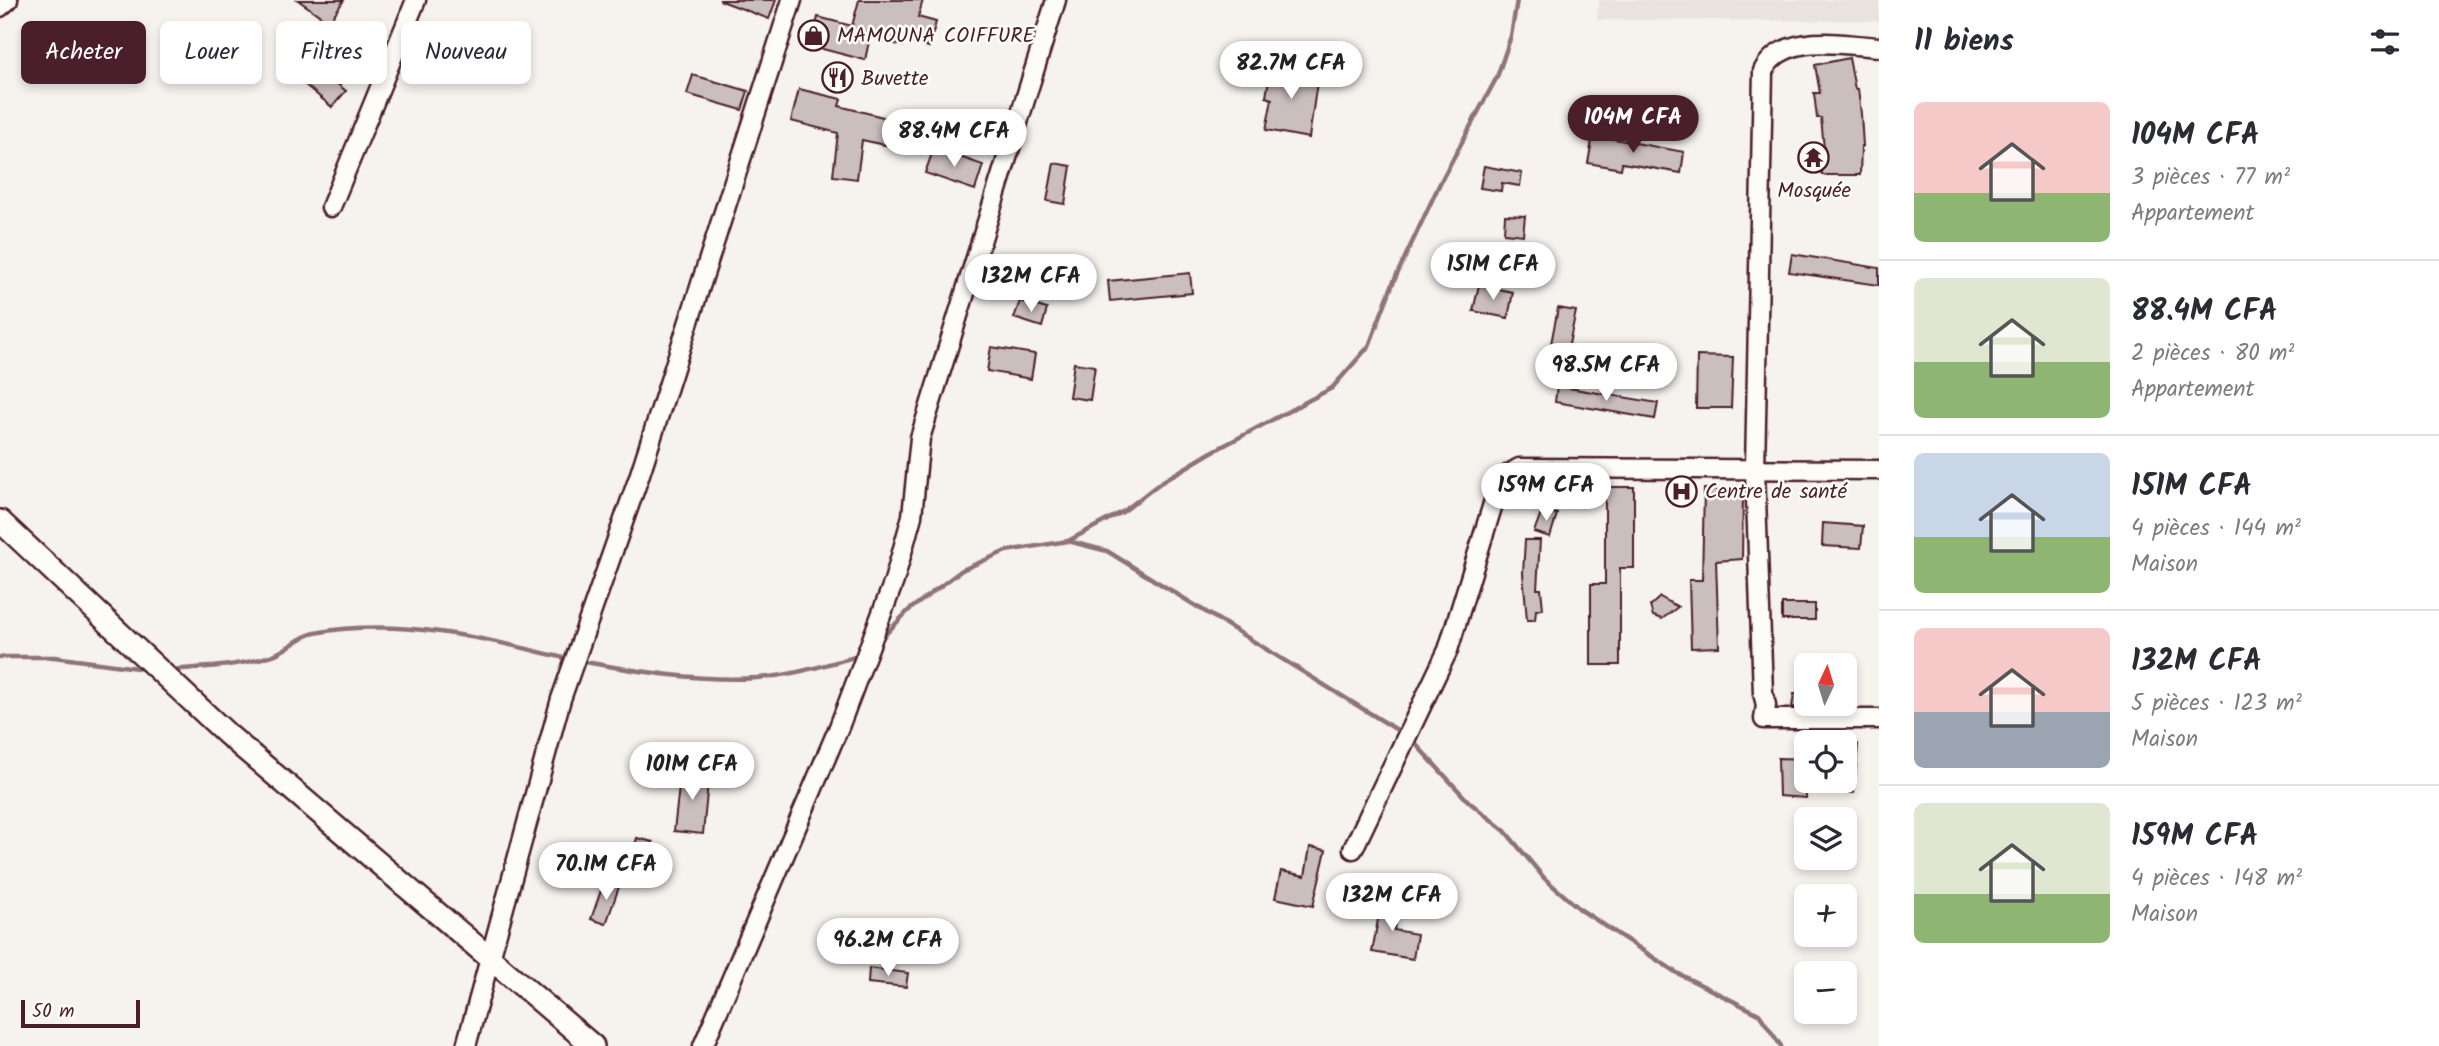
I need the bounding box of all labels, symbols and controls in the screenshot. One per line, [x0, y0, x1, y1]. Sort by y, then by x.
shop icon: MAMOUNA COIFFURE [797, 18, 831, 52]
text: 11 biens [1914, 18, 2014, 66]
place label: MAMOUNA COIFFURE [837, 20, 1035, 53]
chip: Acheter [21, 21, 146, 84]
chip: Louer [160, 21, 262, 84]
chip: Filtres [276, 21, 387, 84]
chip: Nouveau [401, 21, 531, 84]
icon: filters [2366, 23, 2404, 61]
pin: 82.7M CFA [1211, 42, 1371, 101]
text: 82.7M CFA [1236, 46, 1346, 82]
restaurant icon: Buvette [821, 61, 855, 95]
place label: Buvette [861, 63, 929, 96]
pin: 104M CFA [1561, 96, 1705, 155]
text: 104M CFA [1584, 100, 1682, 136]
pin: 88.4M CFA [874, 110, 1034, 169]
text: 104M CFA [2131, 112, 2260, 160]
text: 88.4M CFA [898, 114, 1010, 150]
icon: home [1970, 130, 2054, 214]
temple icon: Mosquée [1797, 141, 1831, 175]
text: 3 pièces · 77 m² [2131, 160, 2290, 196]
place label: Mosquée [1777, 175, 1851, 208]
text: Appartement [2131, 196, 2254, 232]
pin: 151M CFA [1421, 243, 1565, 302]
text: 151M CFA [1447, 247, 1539, 283]
pin: 132M CFA [959, 254, 1103, 314]
text: 132M CFA [981, 259, 1081, 295]
text: 88.4M CFA [2131, 288, 2278, 336]
icon: home [1970, 306, 2054, 390]
text: 2 pièces · 80 m² [2131, 336, 2294, 372]
pin: 98.5M CFA [1526, 344, 1686, 403]
text: 98.5M CFA [1551, 348, 1661, 384]
text: Appartement [2131, 372, 2254, 408]
pin: 159M CFA [1474, 463, 1618, 523]
text: 151M CFA [2131, 463, 2252, 511]
text: 159M CFA [1497, 468, 1595, 504]
hospital icon: Centre de santé [1665, 474, 1699, 508]
place label: Centre de santé [1705, 476, 1848, 509]
icon: home [1970, 481, 2054, 565]
text: 4 pièces · 144 m² [2131, 511, 2301, 547]
text: Maison [2131, 547, 2198, 583]
text: 132M CFA [2131, 638, 2262, 686]
north arrow [1794, 653, 1857, 716]
map controls [1794, 653, 1857, 1024]
icon: home [1970, 656, 2054, 740]
text: 5 pièces · 123 m² [2131, 686, 2302, 722]
text: Maison [2131, 722, 2198, 758]
button: locate [1794, 730, 1857, 793]
pin: 101M CFA [620, 742, 764, 802]
text: 101M CFA [645, 747, 739, 783]
button: layers [1794, 807, 1857, 870]
text: 159M CFA [2131, 813, 2258, 861]
icon: home [1970, 831, 2054, 915]
pin: 70.1M CFA [526, 842, 686, 902]
text: 70.1M CFA [555, 847, 657, 883]
text: 4 pièces · 148 m² [2131, 861, 2302, 897]
pin: 132M CFA [1320, 874, 1464, 933]
text: 132M CFA [1342, 878, 1442, 914]
button: + [1794, 884, 1857, 947]
text: Maison [2131, 897, 2198, 933]
pin: 96.2M CFA [808, 918, 968, 978]
text: 96.2M CFA [833, 923, 943, 959]
button: − [1794, 961, 1857, 1024]
scale bar [21, 997, 140, 1029]
text: 50 m [32, 997, 74, 1027]

